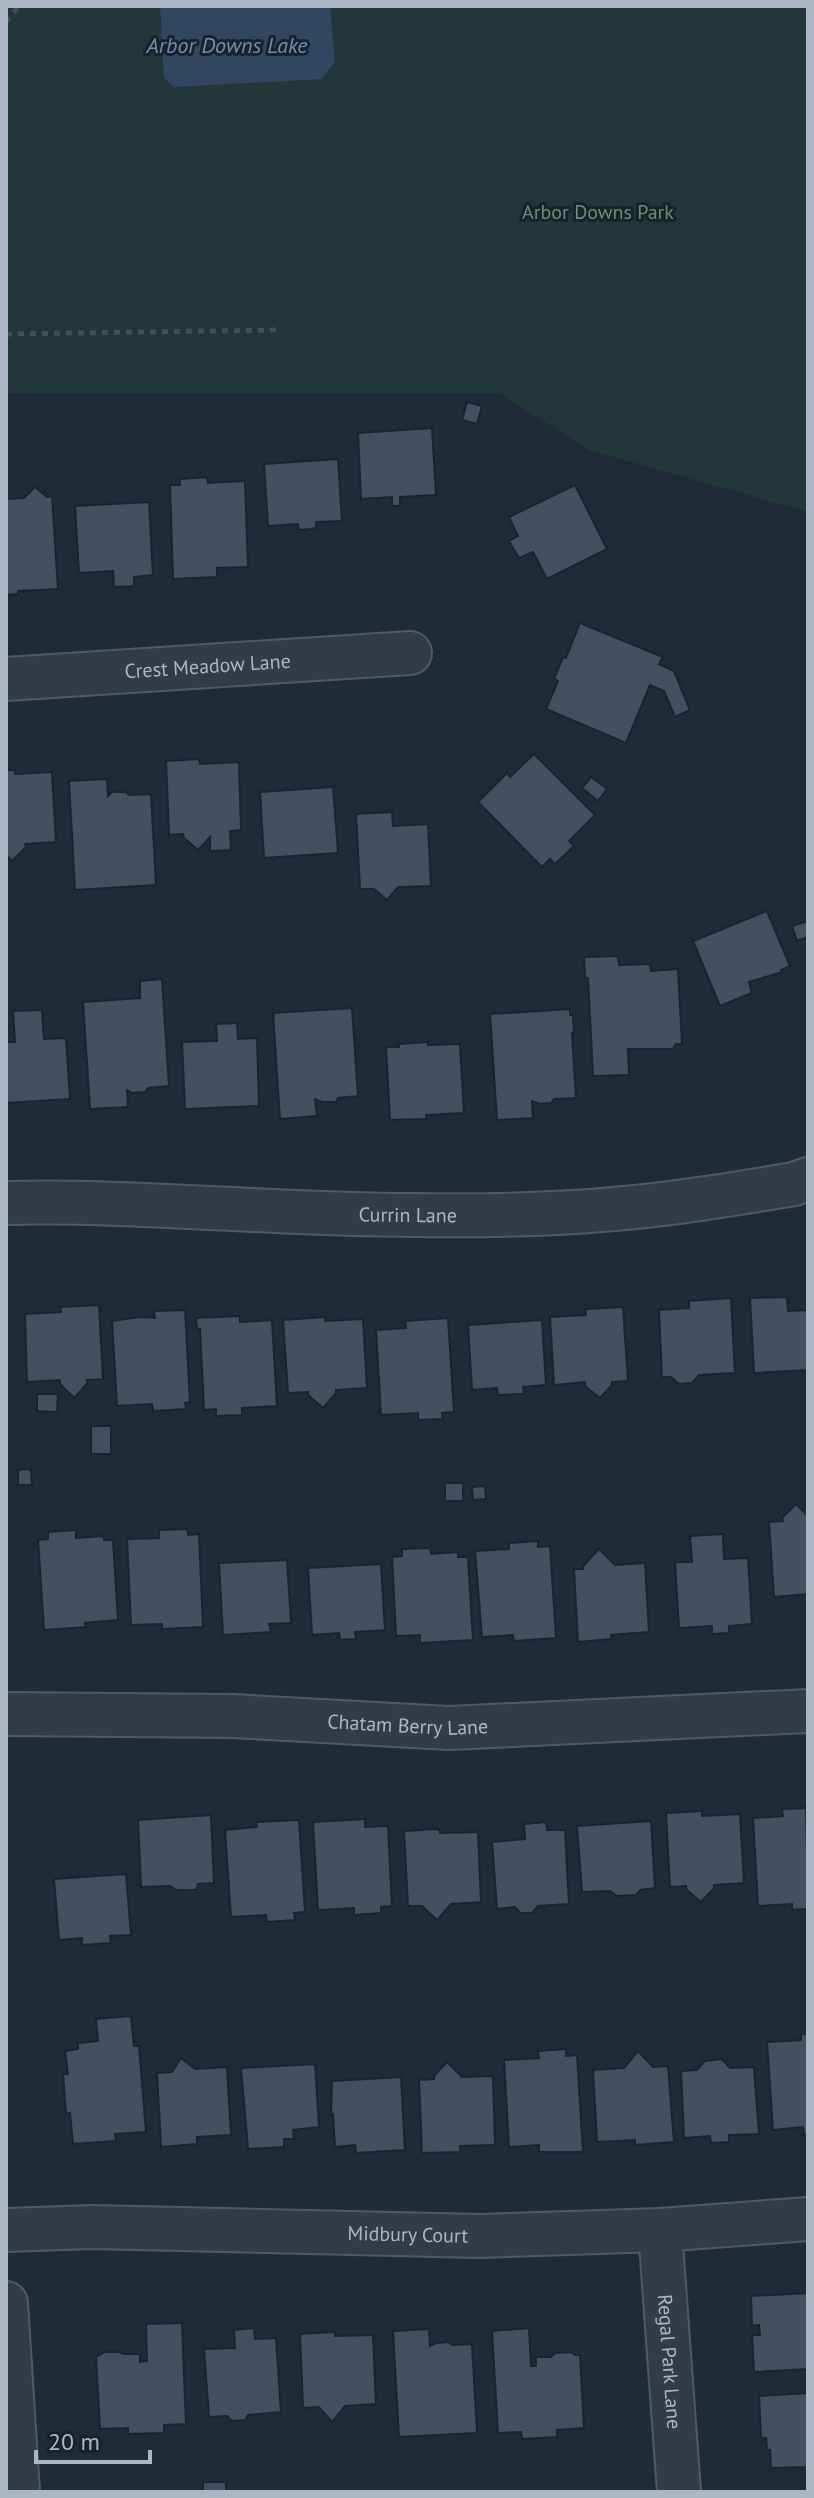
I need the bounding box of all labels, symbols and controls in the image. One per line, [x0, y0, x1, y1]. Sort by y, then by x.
water label: Arbor Downs Lake [146, 31, 308, 59]
park label: Arbor Downs Park [522, 199, 674, 225]
street label: Crest Meadow Lane [124, 648, 291, 684]
street label: Currin Lane [358, 1201, 457, 1228]
street label: Chatam Berry Lane [327, 1708, 489, 1741]
street label: Midbury Court [347, 2220, 469, 2249]
street label: Regal Park Lane [652, 2293, 687, 2430]
scale bar [36, 2414, 150, 2464]
text: 20 m [48, 2426, 100, 2457]

